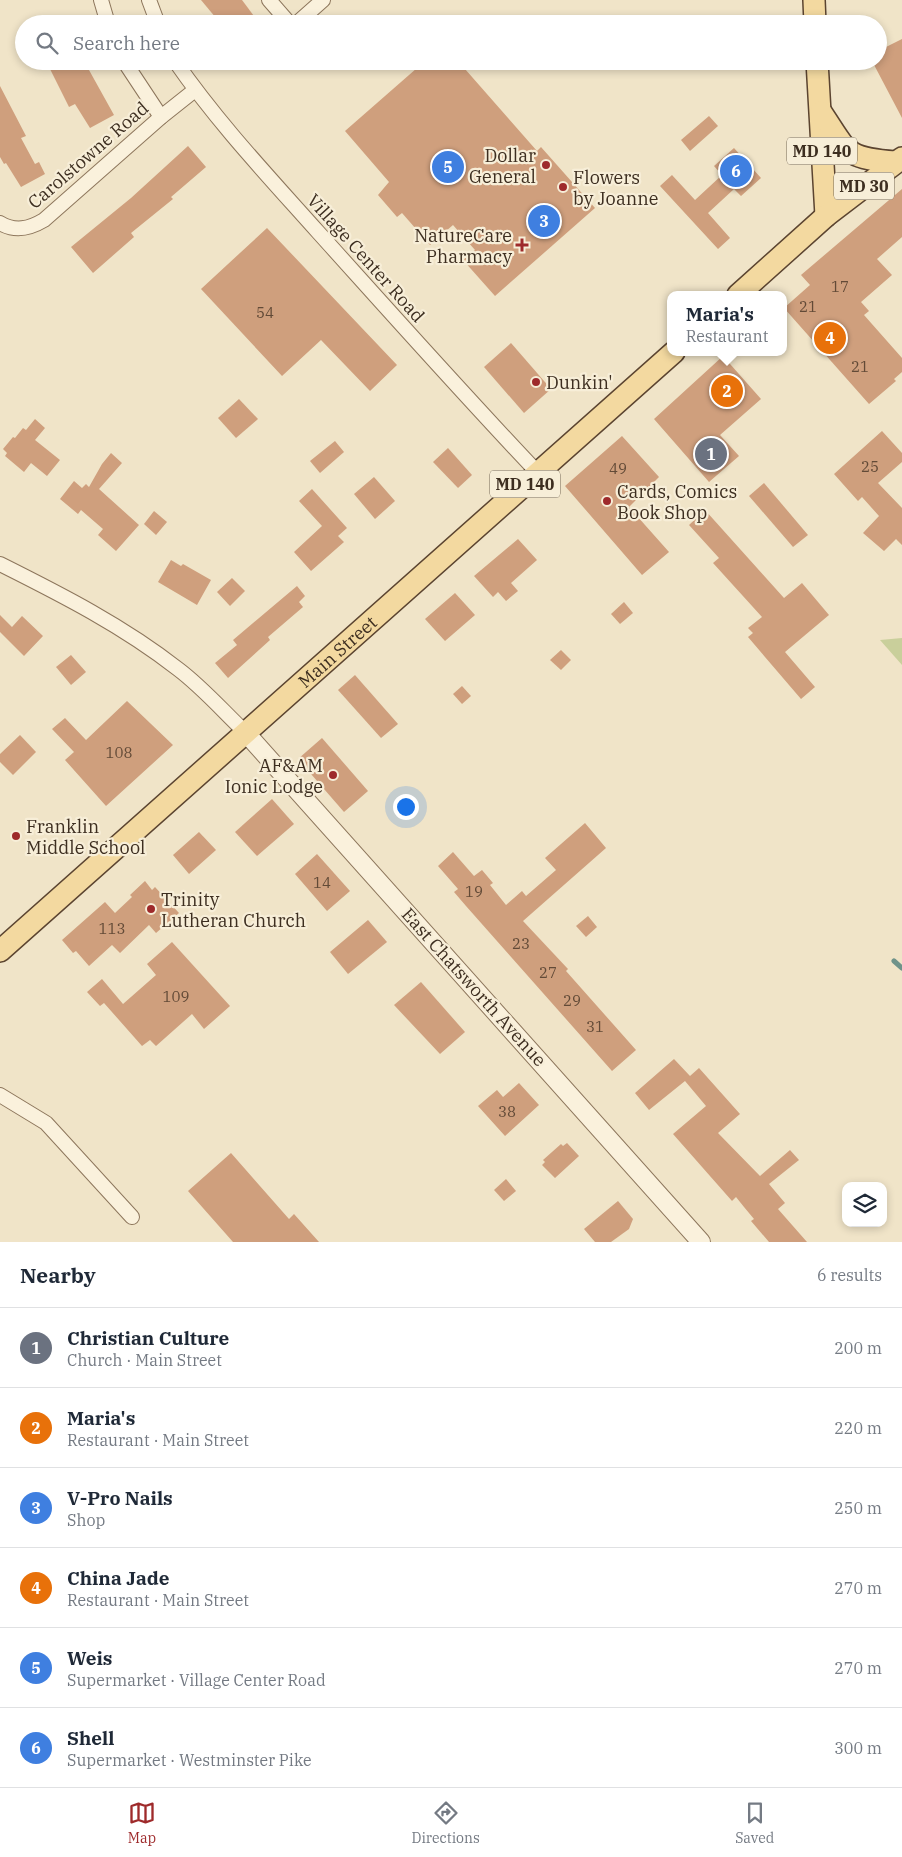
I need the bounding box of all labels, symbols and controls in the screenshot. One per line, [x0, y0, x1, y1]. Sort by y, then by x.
search box [15, 15, 887, 70]
icon: search [33, 29, 61, 57]
text: Search here [73, 31, 180, 55]
street label: Carolstowne Road [23, 96, 153, 214]
road number: MD 140 [787, 138, 857, 164]
place label: Dollar General [469, 144, 536, 188]
pin: 5 [432, 148, 464, 186]
pin: 6 [720, 152, 752, 190]
marker: Dollar General [540, 159, 552, 171]
place label: Flowers by Joanne [573, 166, 658, 210]
road number: MD 30 [834, 172, 894, 200]
marker: Flowers by Joanne [557, 181, 569, 193]
street label: Village Center Road [302, 189, 430, 327]
pin: 3 [528, 202, 560, 240]
place label: NatureCare Pharmacy [414, 224, 512, 268]
marker: NatureCare Pharmacy [516, 239, 528, 251]
house number: 17 [831, 277, 849, 296]
popup [667, 291, 787, 356]
house number: 21 [799, 297, 817, 316]
text: Maria's [686, 302, 754, 326]
house number: 54 [256, 303, 274, 322]
pin: 4 [814, 319, 846, 357]
text: Restaurant [686, 326, 768, 346]
house number: 21 [851, 357, 869, 376]
place label: Dunkin' [546, 371, 613, 394]
pin: 2 [711, 372, 743, 410]
marker: Dunkin' [530, 376, 542, 388]
pin: 1 [695, 435, 727, 473]
house number: 25 [861, 457, 879, 476]
house number: 49 [609, 459, 627, 478]
road number: MD 140 [490, 470, 560, 498]
place label: Cards, Comics Book Shop [617, 480, 737, 524]
marker: Cards, Comics Book Shop [601, 495, 613, 507]
street label: Main Street [293, 610, 381, 692]
house number: 108 [105, 743, 133, 762]
place label: AF&AM Ionic Lodge [225, 754, 323, 798]
marker: AF&AM Ionic Lodge [327, 769, 339, 781]
your location [393, 794, 419, 820]
place label: Franklin Middle School [26, 815, 145, 859]
marker: Franklin Middle School [10, 830, 22, 842]
house number: 14 [313, 873, 331, 892]
house number: 19 [465, 882, 483, 901]
place label: Trinity Lutheran Church [161, 888, 306, 932]
marker: Trinity Lutheran Church [145, 903, 157, 915]
street label: East Chatsworth Avenue [397, 903, 551, 1071]
house number: 113 [98, 919, 126, 938]
house number: 23 [512, 934, 530, 953]
house number: 27 [539, 963, 557, 982]
house number: 109 [162, 987, 190, 1006]
house number: 29 [563, 991, 581, 1010]
house number: 31 [586, 1017, 604, 1036]
house number: 38 [498, 1102, 516, 1121]
map controls [842, 1182, 887, 1227]
button: layers [842, 1182, 887, 1227]
text: Nearby [20, 1261, 96, 1289]
text: 6 results [817, 1265, 882, 1285]
text: Christian Culture [67, 1326, 229, 1350]
text: 1 [31, 1338, 41, 1358]
text: 200 m [834, 1338, 882, 1358]
text: Church · Main Street [67, 1350, 222, 1370]
text: Maria's [67, 1406, 135, 1430]
text: 2 [31, 1418, 41, 1438]
text: 220 m [834, 1418, 882, 1438]
text: Restaurant · Main Street [67, 1430, 249, 1450]
text: V-Pro Nails [67, 1486, 173, 1510]
text: 3 [31, 1498, 41, 1518]
text: 250 m [834, 1498, 882, 1518]
text: Shop [67, 1510, 105, 1530]
text: China Jade [67, 1566, 170, 1590]
text: 4 [31, 1578, 41, 1598]
text: 270 m [834, 1578, 882, 1598]
text: Restaurant · Main Street [67, 1590, 249, 1610]
text: Weis [67, 1646, 112, 1670]
text: 5 [31, 1658, 41, 1678]
text: 270 m [834, 1658, 882, 1678]
text: Supermarket · Village Center Road [67, 1670, 326, 1690]
text: Shell [67, 1726, 114, 1750]
text: 6 [31, 1738, 41, 1758]
text: 300 m [834, 1738, 882, 1758]
text: Supermarket · Westminster Pike [67, 1750, 312, 1770]
tab: Map [128, 1799, 156, 1847]
tab: Directions [412, 1799, 480, 1847]
tab: Saved [735, 1799, 774, 1847]

